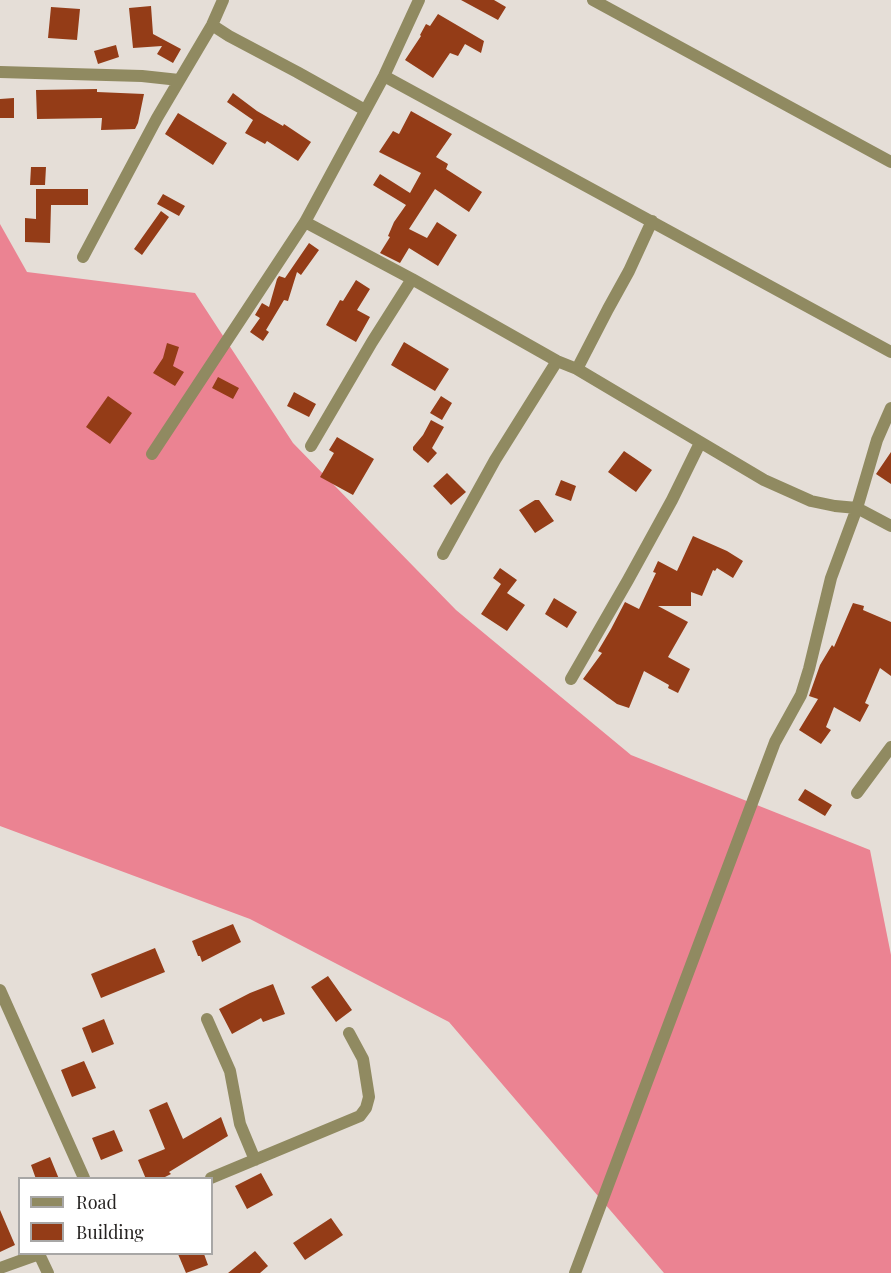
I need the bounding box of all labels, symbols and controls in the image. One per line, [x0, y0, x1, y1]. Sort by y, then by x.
legend [18, 1177, 213, 1255]
text: Road [76, 1190, 117, 1214]
text: Building [76, 1220, 144, 1244]

